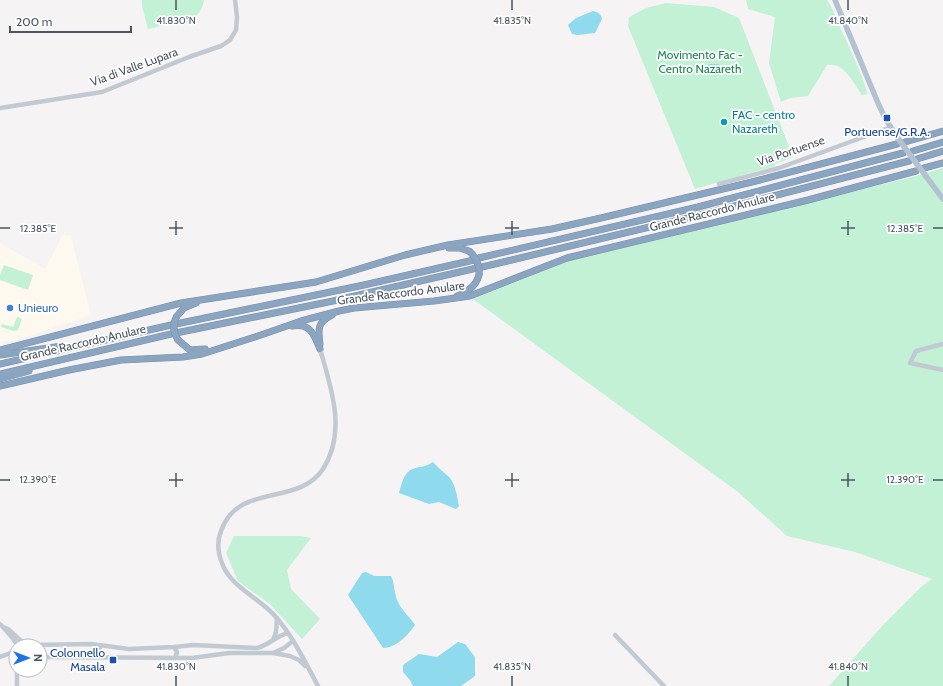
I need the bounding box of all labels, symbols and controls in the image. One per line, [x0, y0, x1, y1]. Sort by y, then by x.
scale bar [10, 8, 131, 34]
text: 200 m [16, 14, 52, 29]
text: 41.830°N [156, 14, 196, 27]
text: 41.835°N [493, 14, 531, 27]
text: 41.840°N [828, 14, 868, 27]
street label: Via di Valle Lupara [88, 44, 180, 89]
park label: Movimento Fac - Centro Nazareth [657, 47, 743, 76]
place label: FAC - centro Nazareth [732, 107, 796, 136]
marker: Portuense/G.R.A. [882, 113, 892, 123]
marker: FAC - centro Nazareth [719, 117, 729, 127]
place label: Portuense/G.R.A. [844, 124, 930, 139]
street label: Via Portuense [755, 132, 826, 169]
street label: Grande Raccordo Anulare [648, 189, 776, 234]
text: 12.385°E [20, 222, 56, 235]
text: 12.385°E [887, 222, 923, 235]
street label: Grande Raccordo Anulare [336, 277, 466, 308]
place label: Unieuro [18, 300, 59, 315]
marker: Unieuro [5, 303, 15, 313]
street label: Grande Raccordo Anulare [19, 321, 147, 364]
text: 12.390°E [19, 473, 57, 486]
text: 12.390°E [886, 473, 924, 486]
north arrow [8, 638, 48, 678]
place label: Colonnello Masala [50, 645, 105, 674]
text: N [31, 654, 45, 662]
marker: Colonnello Masala [108, 655, 118, 665]
text: 41.830°N [156, 660, 196, 673]
text: 41.835°N [493, 660, 531, 673]
text: 41.840°N [828, 660, 868, 673]

